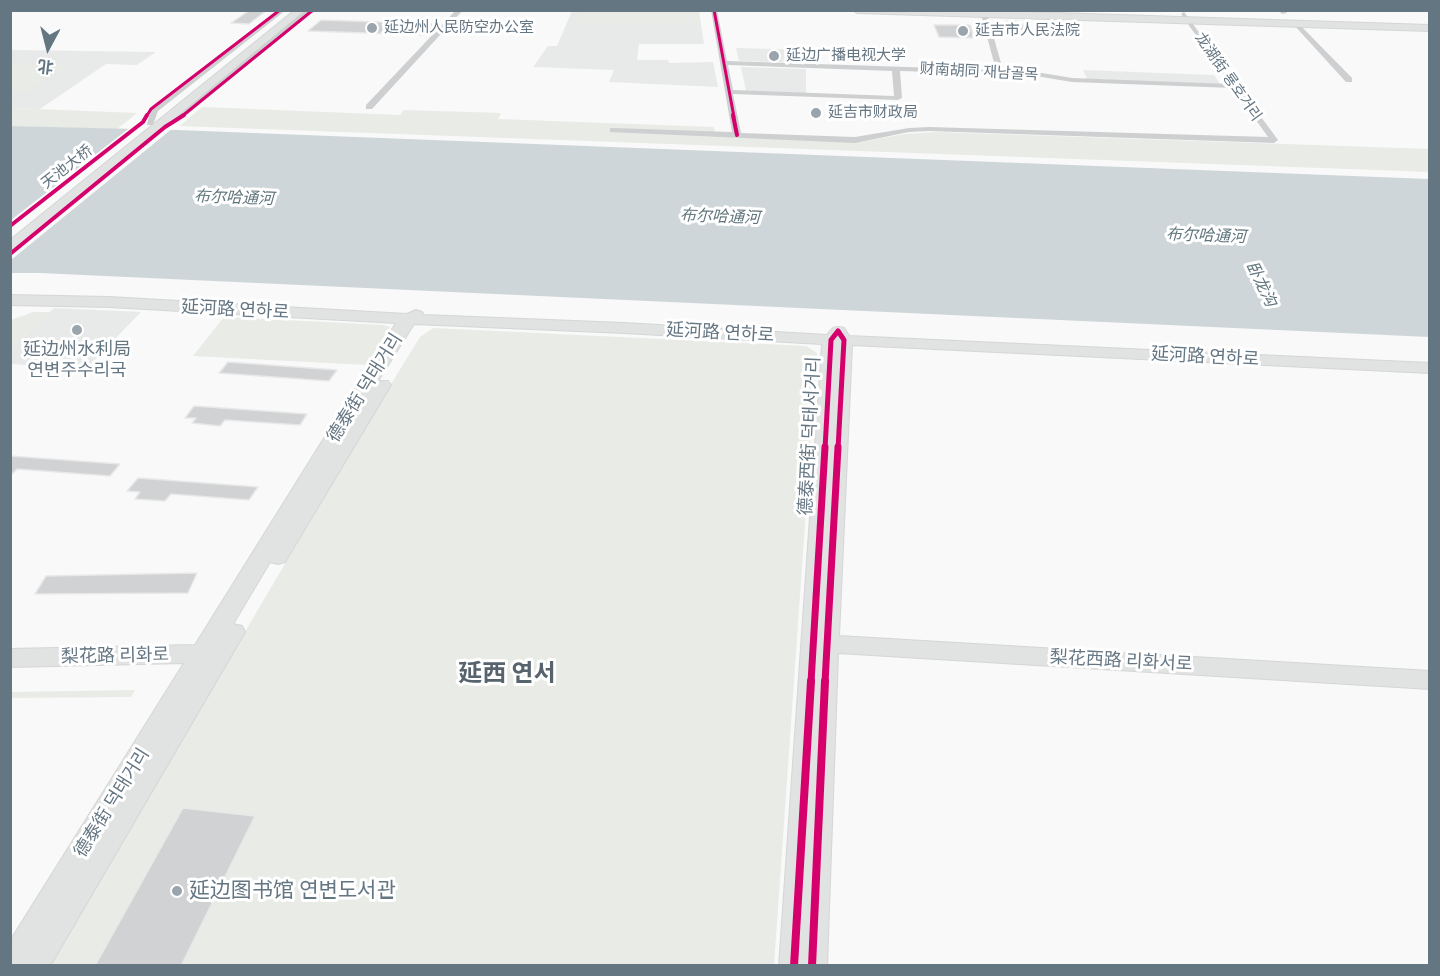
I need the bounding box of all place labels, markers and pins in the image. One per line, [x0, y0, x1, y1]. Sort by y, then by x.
place label: 延边州人民防空办公室 [384, 19, 534, 37]
marker: 延边州人民防空办公室 [365, 21, 379, 35]
place label: 延吉市人民法院 [975, 22, 1080, 40]
marker: 延吉市人民法院 [956, 24, 970, 38]
place label: 延边广播电视大学 [786, 47, 906, 65]
marker: 延边广播电视大学 [767, 49, 781, 63]
place label: 延吉市财政局 [828, 104, 918, 122]
marker: 延吉市财政局 [809, 106, 823, 120]
marker: 延边州水利局 연변주수리국 [70, 323, 84, 337]
place label: 延边州水利局 연변주수리국 [23, 339, 131, 382]
place label: 延边图书馆 연변도서관 [189, 878, 396, 904]
marker: 延边图书馆 연변도서관 [170, 884, 184, 898]

